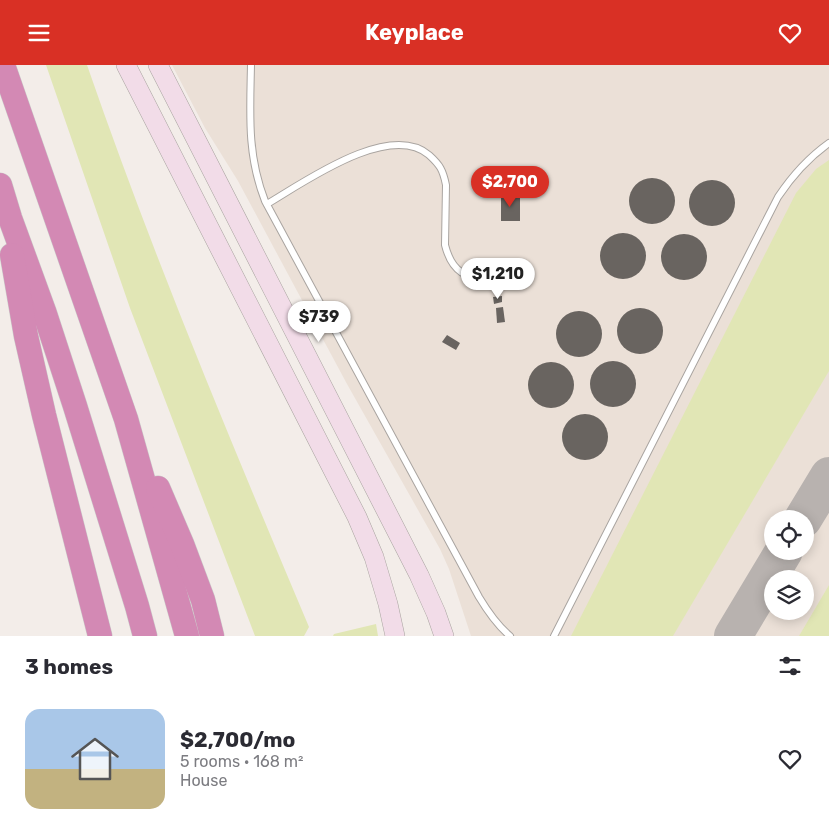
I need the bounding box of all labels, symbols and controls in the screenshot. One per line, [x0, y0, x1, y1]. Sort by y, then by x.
icon: menu [25, 19, 53, 47]
text: Keyplace [365, 19, 464, 46]
icon: heart [776, 19, 804, 47]
pin: $2,700 [469, 165, 551, 208]
text: $2,700 [482, 172, 538, 191]
pin: $1,210 [457, 257, 539, 300]
text: $1,210 [472, 264, 524, 283]
pin: $739 [289, 301, 349, 343]
text: $739 [299, 307, 339, 326]
map controls [764, 510, 814, 620]
button: locate [764, 510, 814, 560]
button: layers [764, 570, 814, 620]
icon: filters [776, 652, 804, 680]
text: 3 homes [25, 654, 113, 679]
text: $2,700/mo [180, 727, 295, 752]
icon: home [65, 729, 125, 789]
icon: heart [776, 745, 804, 773]
text: 5 rooms · 168 m² [180, 752, 304, 771]
text: House [180, 771, 227, 790]

